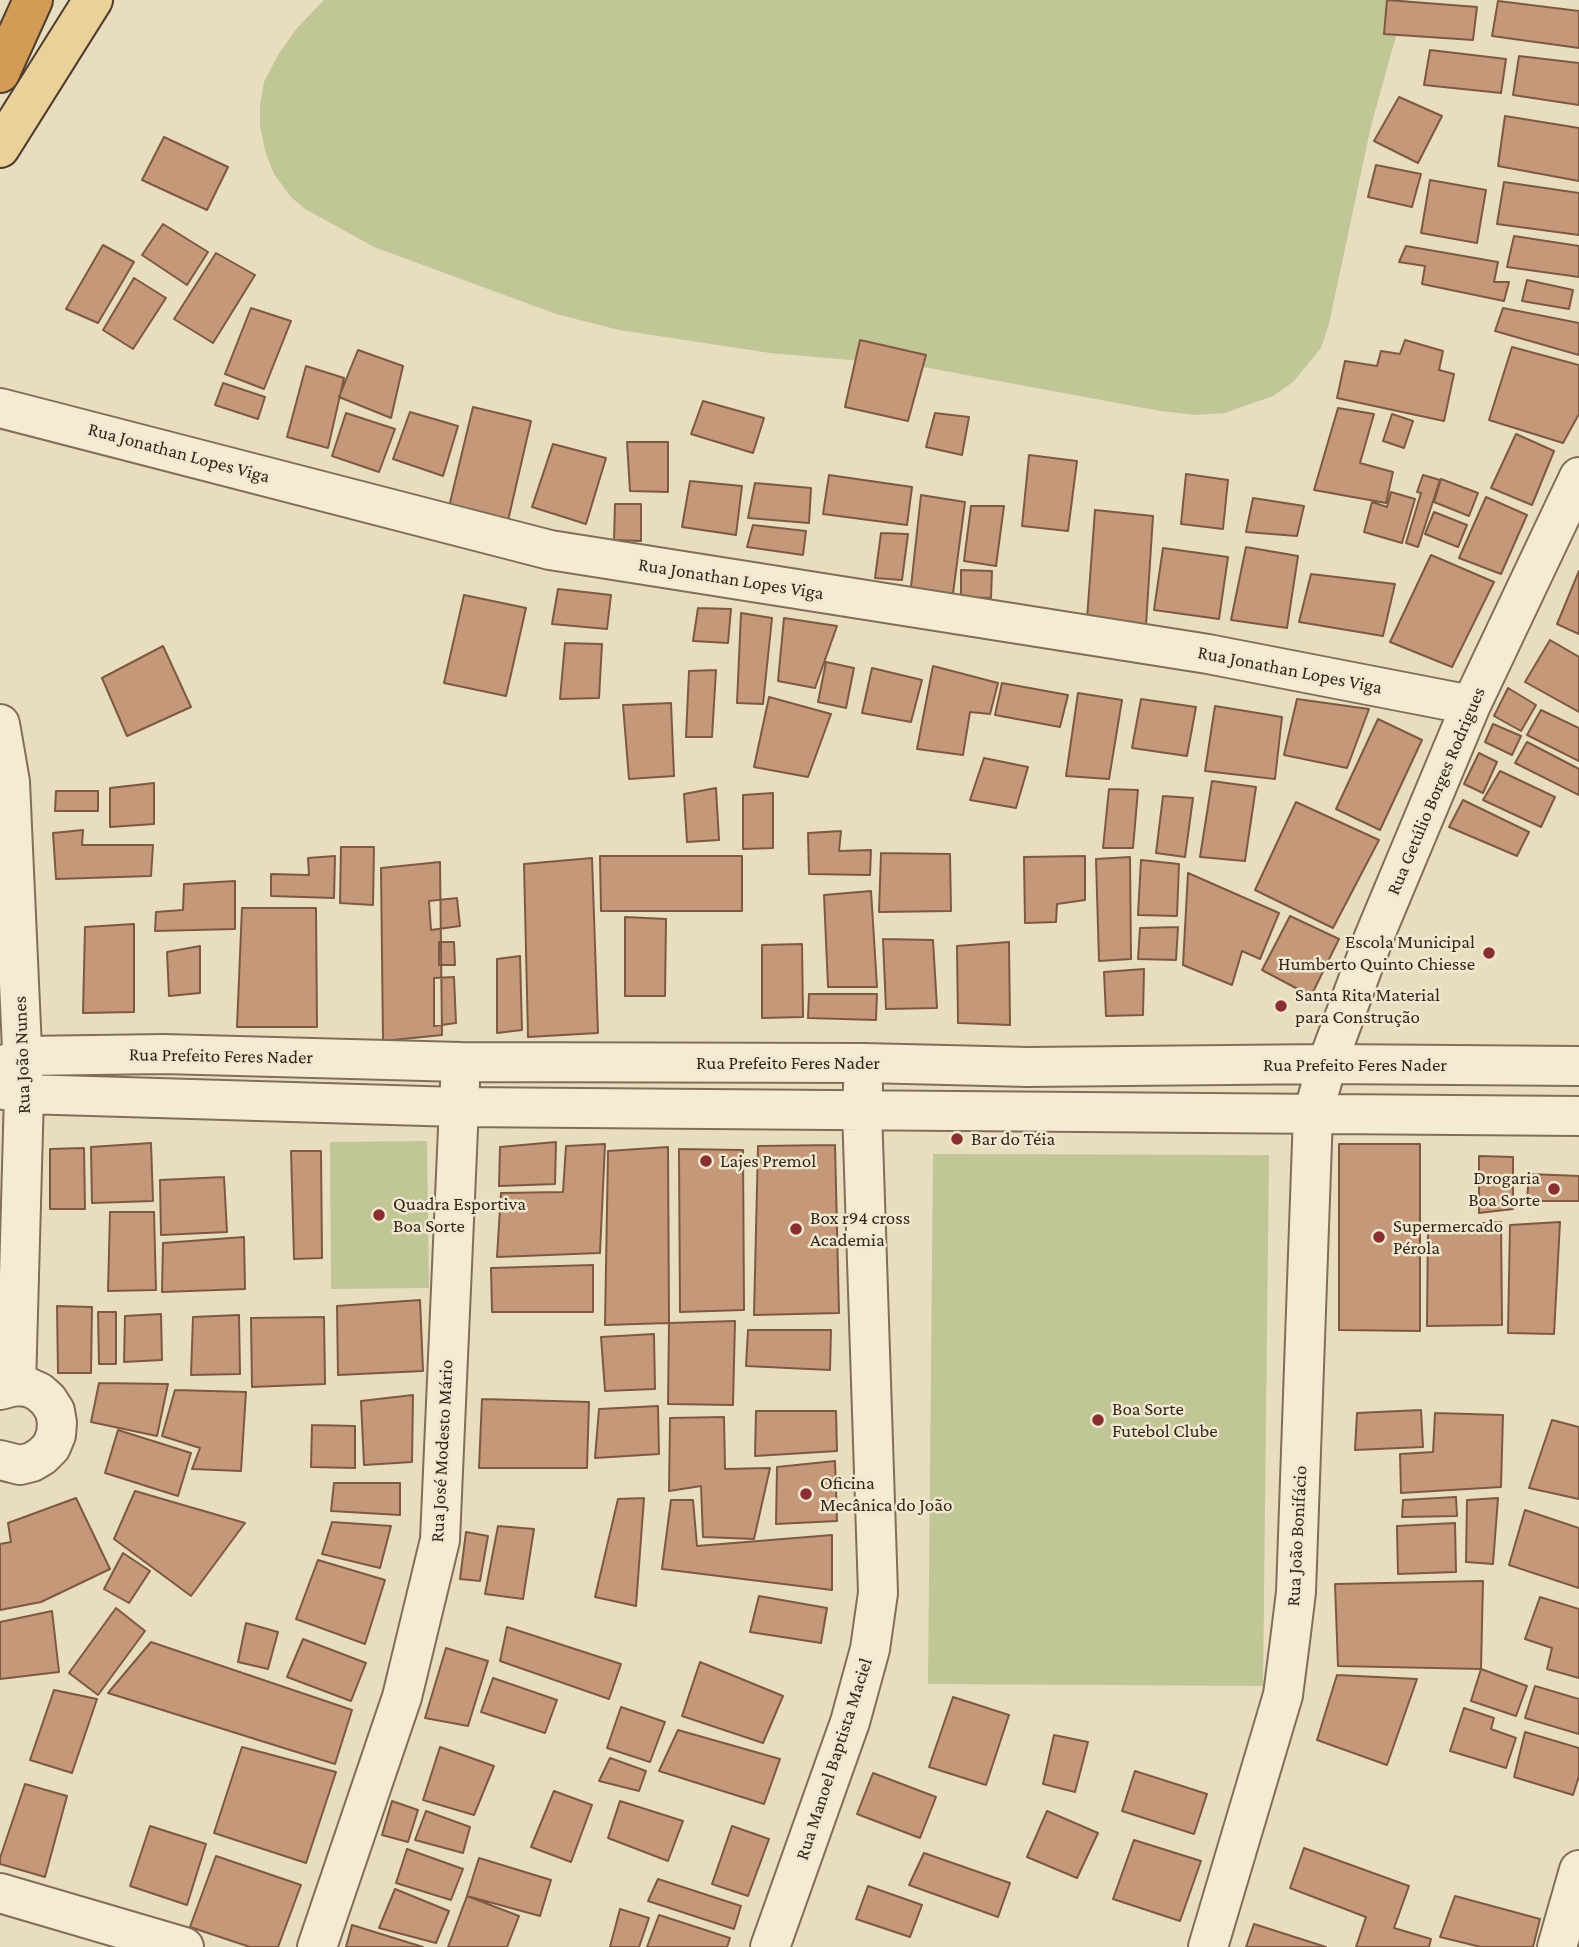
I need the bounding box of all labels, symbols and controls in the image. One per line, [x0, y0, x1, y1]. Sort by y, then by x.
street label: Rua Jonathan Lopes Viga [86, 418, 272, 488]
street label: Rua Jonathan Lopes Viga [637, 553, 825, 605]
street label: Rua Jonathan Lopes Viga [1196, 641, 1384, 699]
street label: Rua Getúlio Borges Rodrigues [1382, 684, 1490, 898]
place label: Escola Municipal Humberto Quinto Chiesse [1278, 931, 1475, 975]
marker: Escola Municipal Humberto Quinto Chiesse [1481, 945, 1497, 961]
place label: Santa Rita Material para Construção [1295, 984, 1440, 1028]
street label: Rua João Nunes [9, 996, 35, 1114]
marker: Santa Rita Material para Construção [1273, 998, 1289, 1014]
street label: Rua Prefeito Feres Nader [129, 1043, 313, 1069]
street label: Rua Prefeito Feres Nader [696, 1052, 880, 1074]
street label: Rua Prefeito Feres Nader [1263, 1054, 1447, 1076]
place label: Bar do Téia [971, 1128, 1055, 1150]
marker: Bar do Téia [949, 1131, 965, 1147]
place label: Lajes Premol [720, 1150, 816, 1172]
marker: Lajes Premol [698, 1153, 714, 1169]
place label: Drogaria Boa Sorte [1468, 1167, 1540, 1211]
marker: Drogaria Boa Sorte [1546, 1181, 1562, 1197]
place label: Quadra Esportiva Boa Sorte [393, 1193, 526, 1237]
marker: Quadra Esportiva Boa Sorte [371, 1207, 387, 1223]
place label: Box r94 cross Academia [810, 1207, 910, 1251]
place label: Supermercado Pérola [1393, 1215, 1503, 1259]
marker: Box r94 cross Academia [788, 1221, 804, 1237]
marker: Supermercado Pérola [1371, 1229, 1387, 1245]
street label: Rua José Modesto Mário [426, 1359, 458, 1543]
place label: Boa Sorte Futebol Clube [1112, 1398, 1218, 1442]
marker: Boa Sorte Futebol Clube [1090, 1412, 1106, 1428]
street label: Rua João Bonifácio [1282, 1465, 1312, 1607]
place label: Oficina Mecânica do João [820, 1472, 952, 1516]
marker: Oficina Mecânica do João [798, 1486, 814, 1502]
street label: Rua Manoel Baptista Maciel [791, 1655, 877, 1863]

